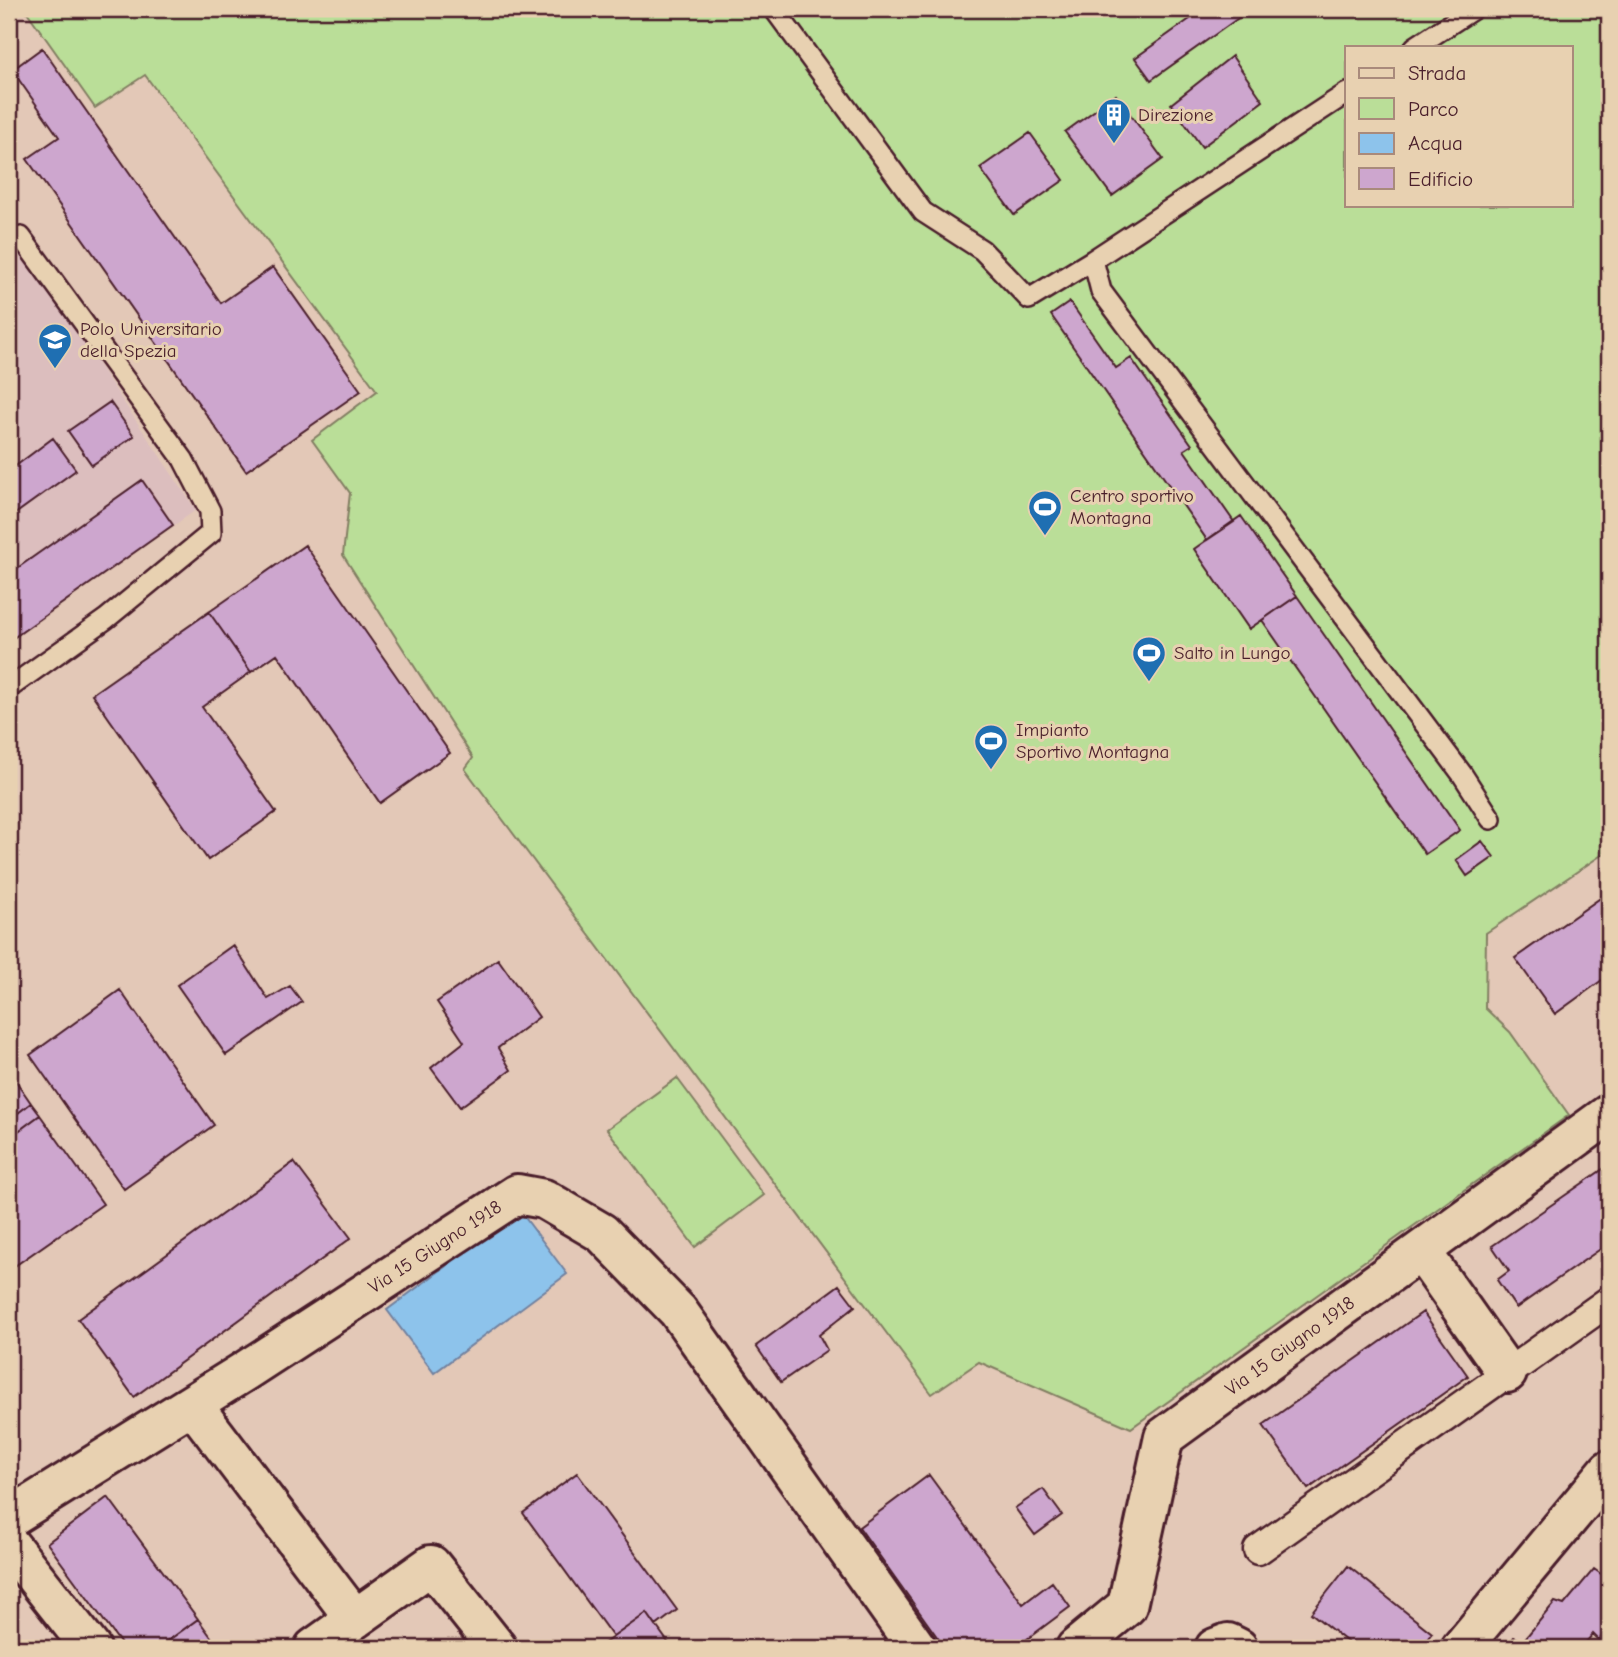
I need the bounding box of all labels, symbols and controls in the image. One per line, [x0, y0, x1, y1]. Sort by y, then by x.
legend [1345, 46, 1572, 206]
text: Strada [1408, 61, 1466, 85]
building icon: Direzione [1095, 96, 1133, 145]
text: Parco [1408, 97, 1459, 121]
place label: Direzione [1138, 104, 1214, 126]
text: Acqua [1408, 131, 1463, 155]
text: Edificio [1408, 167, 1473, 191]
place label: Polo Universitario della Spezia [80, 318, 222, 362]
school or university icon: Polo Universitario della Spezia [36, 321, 74, 370]
place label: Centro sportivo Montagna [1070, 485, 1194, 529]
sports icon: Centro sportivo Montagna [1026, 488, 1064, 537]
sports icon: Salto in Lungo [1130, 634, 1168, 683]
place label: Salto in Lungo [1174, 642, 1291, 664]
place label: Impianto Sportivo Montagna [1016, 719, 1169, 763]
sports icon: Impianto Sportivo Montagna [972, 722, 1010, 771]
street label: Via 15 Giugno 1918 [364, 1196, 506, 1298]
street label: Via 15 Giugno 1918 [1221, 1292, 1359, 1400]

